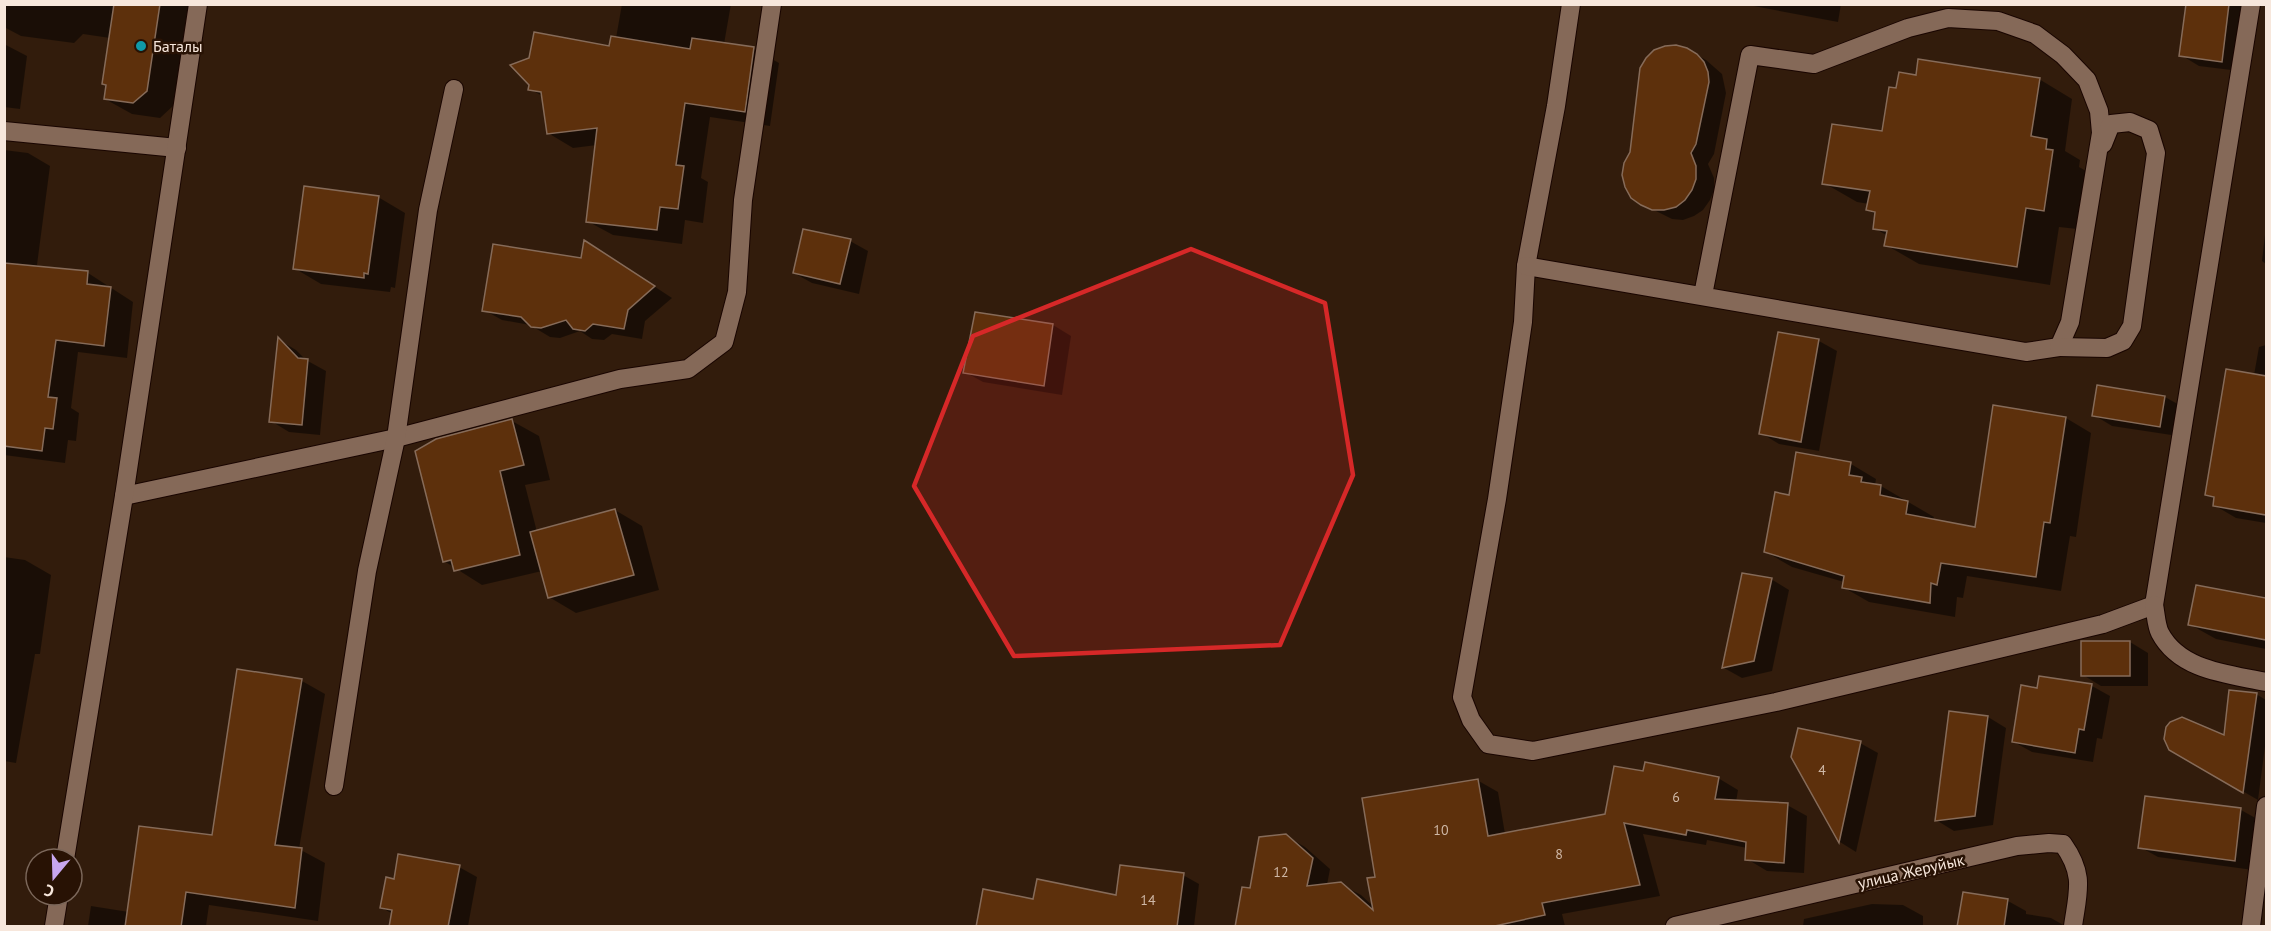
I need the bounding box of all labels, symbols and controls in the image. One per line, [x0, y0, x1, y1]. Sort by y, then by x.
place label: Баталы [153, 36, 203, 56]
marker: Баталы [134, 39, 148, 53]
house number: 4 [1818, 761, 1826, 779]
house number: 6 [1672, 788, 1680, 806]
house number: 10 [1433, 821, 1449, 839]
house number: 8 [1555, 845, 1563, 863]
north arrow [24, 847, 84, 907]
street label: улица Жеруйык [1856, 849, 1966, 893]
house number: 12 [1273, 863, 1289, 881]
text: С [42, 880, 57, 902]
house number: 14 [1140, 891, 1156, 909]

